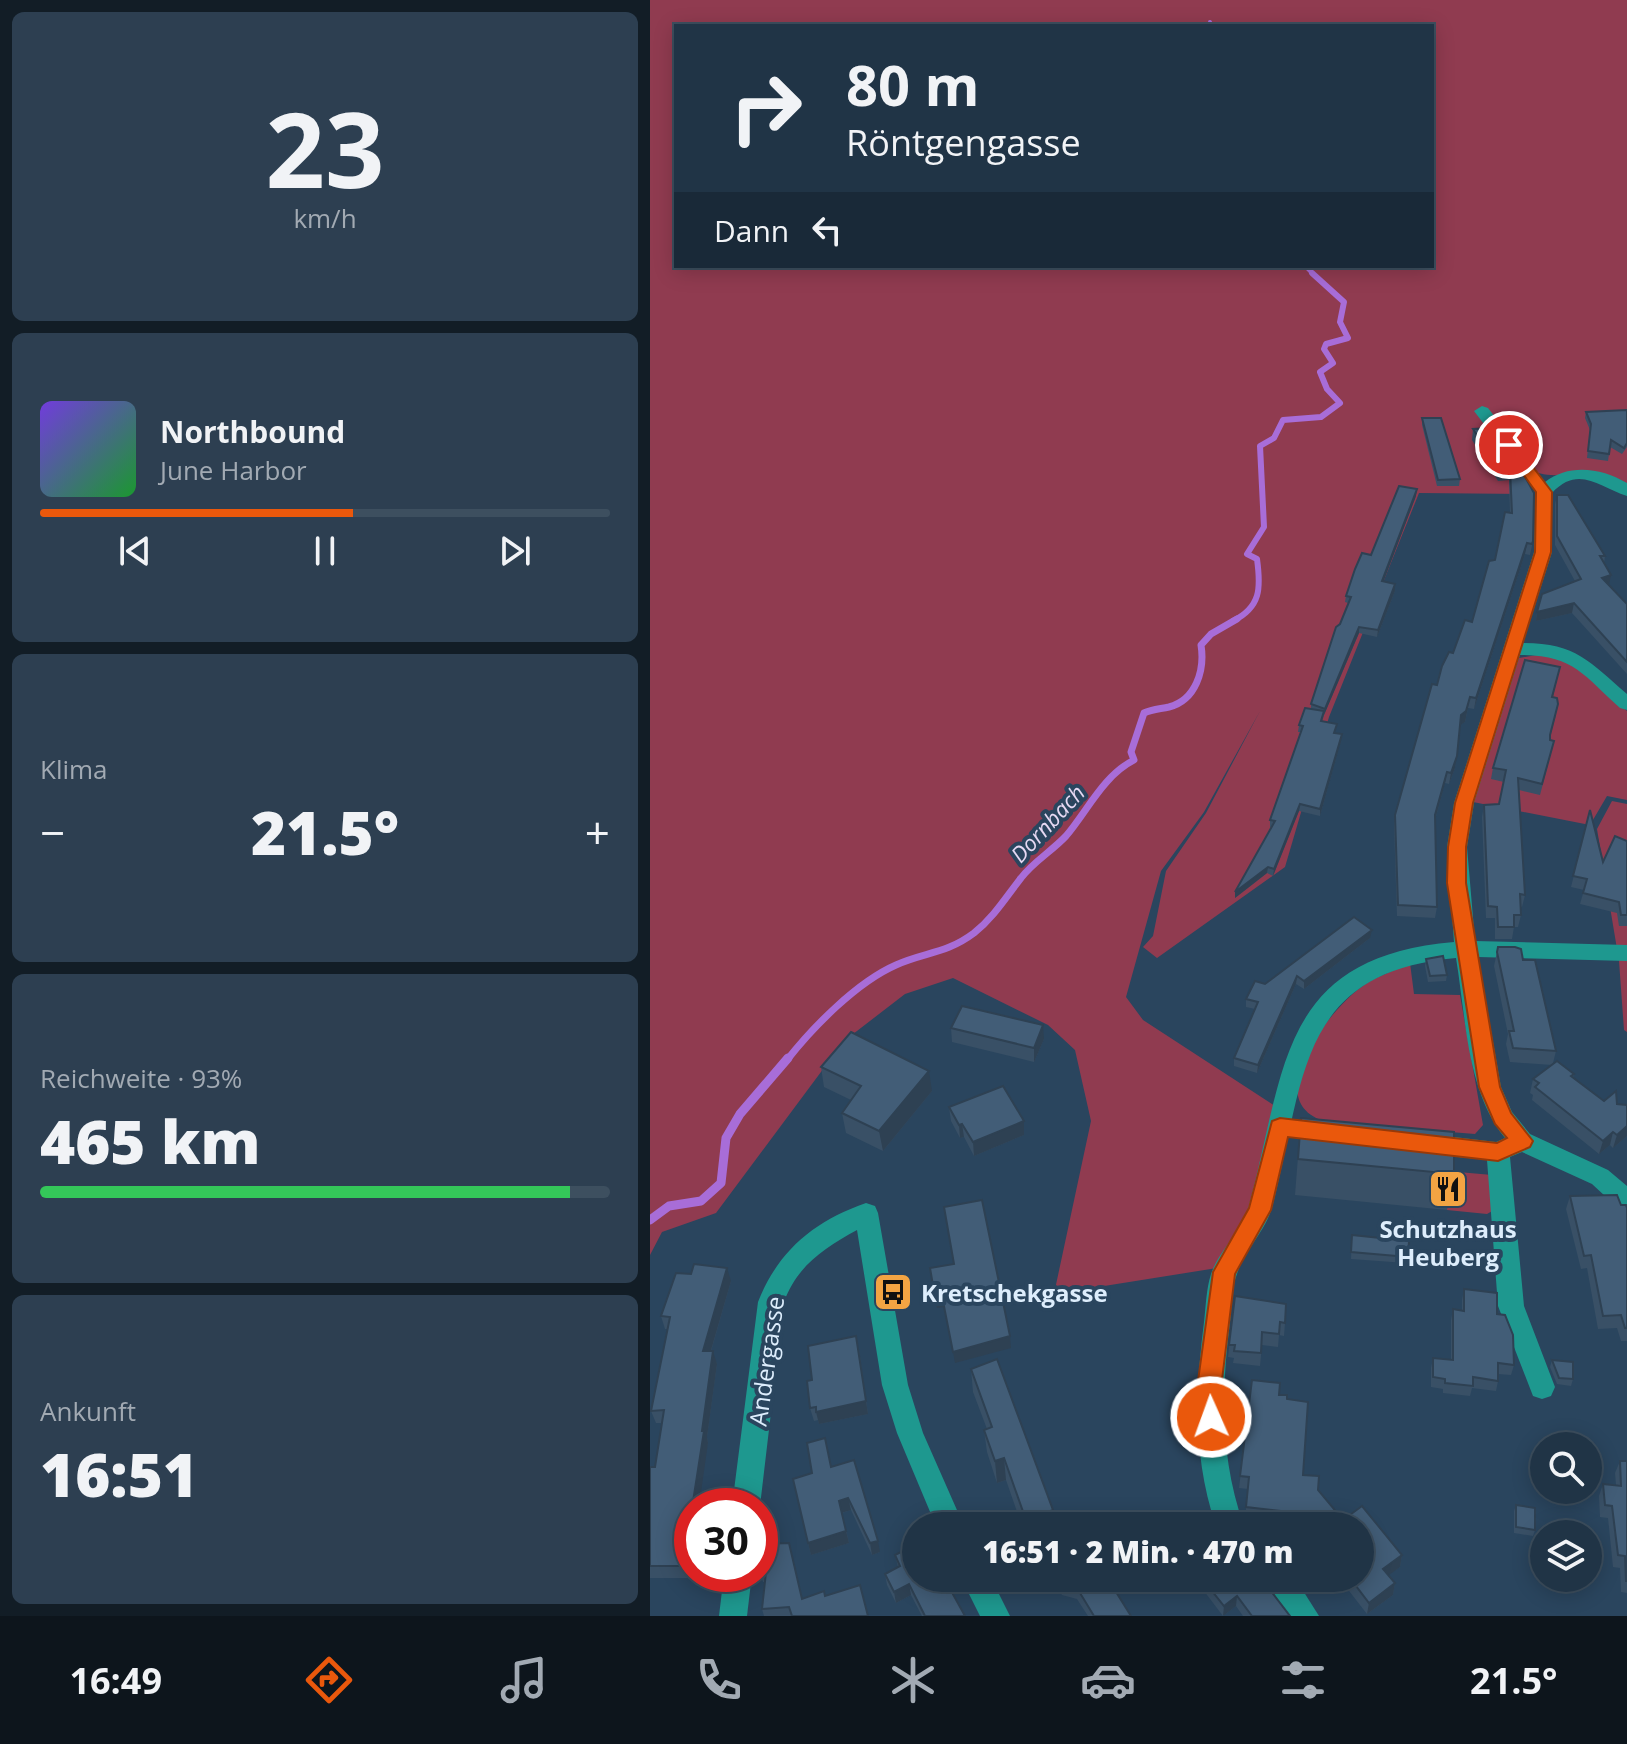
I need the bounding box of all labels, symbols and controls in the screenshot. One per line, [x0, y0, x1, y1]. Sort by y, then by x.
text: 80 m [846, 46, 980, 122]
icon: right [714, 56, 818, 160]
text: 23 [266, 77, 384, 218]
text: Röntgengasse [846, 118, 1081, 167]
text: km/h [293, 200, 357, 236]
icon: left [805, 208, 849, 252]
text: Dann [714, 210, 789, 251]
text: Northbound [160, 411, 345, 452]
pin [1475, 411, 1543, 479]
icon: arrive [1487, 423, 1531, 467]
text: June Harbor [160, 452, 307, 488]
icon: previous [113, 529, 157, 573]
icon: pause [303, 529, 347, 573]
icon: next [493, 529, 537, 573]
text: Klima [40, 751, 108, 787]
water label: Dornbach [1003, 778, 1091, 868]
text: 21.5° [251, 791, 399, 873]
text: − [40, 802, 65, 862]
text: + [585, 802, 610, 862]
text: Reichweite · 93% [40, 1060, 242, 1096]
text: 465 km [40, 1100, 261, 1182]
restaurant icon: Schutzhaus Heuberg [1427, 1168, 1469, 1210]
place label: Schutzhaus Heuberg [1379, 1212, 1517, 1273]
bus stop icon: Kretschekgasse [872, 1271, 914, 1313]
place label: Kretschekgasse [921, 1276, 1108, 1309]
street label: Andergasse [741, 1294, 791, 1428]
position arrow [1169, 1375, 1253, 1459]
text: Ankunft [40, 1393, 136, 1429]
map controls [1530, 1432, 1602, 1592]
button: search [1530, 1432, 1602, 1504]
text: 16:51 [40, 1433, 198, 1515]
speed limit sign: 30 [674, 1488, 778, 1592]
button: layers [1530, 1520, 1602, 1592]
text: 16:51 · 2 Min. · 470 m [983, 1531, 1293, 1572]
icon: directions [301, 1652, 357, 1708]
icon: music [496, 1652, 552, 1708]
icon: phone [691, 1652, 747, 1708]
icon: climate [885, 1652, 941, 1708]
icon: car [1080, 1652, 1136, 1708]
icon: filters [1275, 1652, 1331, 1708]
text: 16:49 [69, 1656, 162, 1705]
text: 21.5° [1470, 1656, 1557, 1705]

